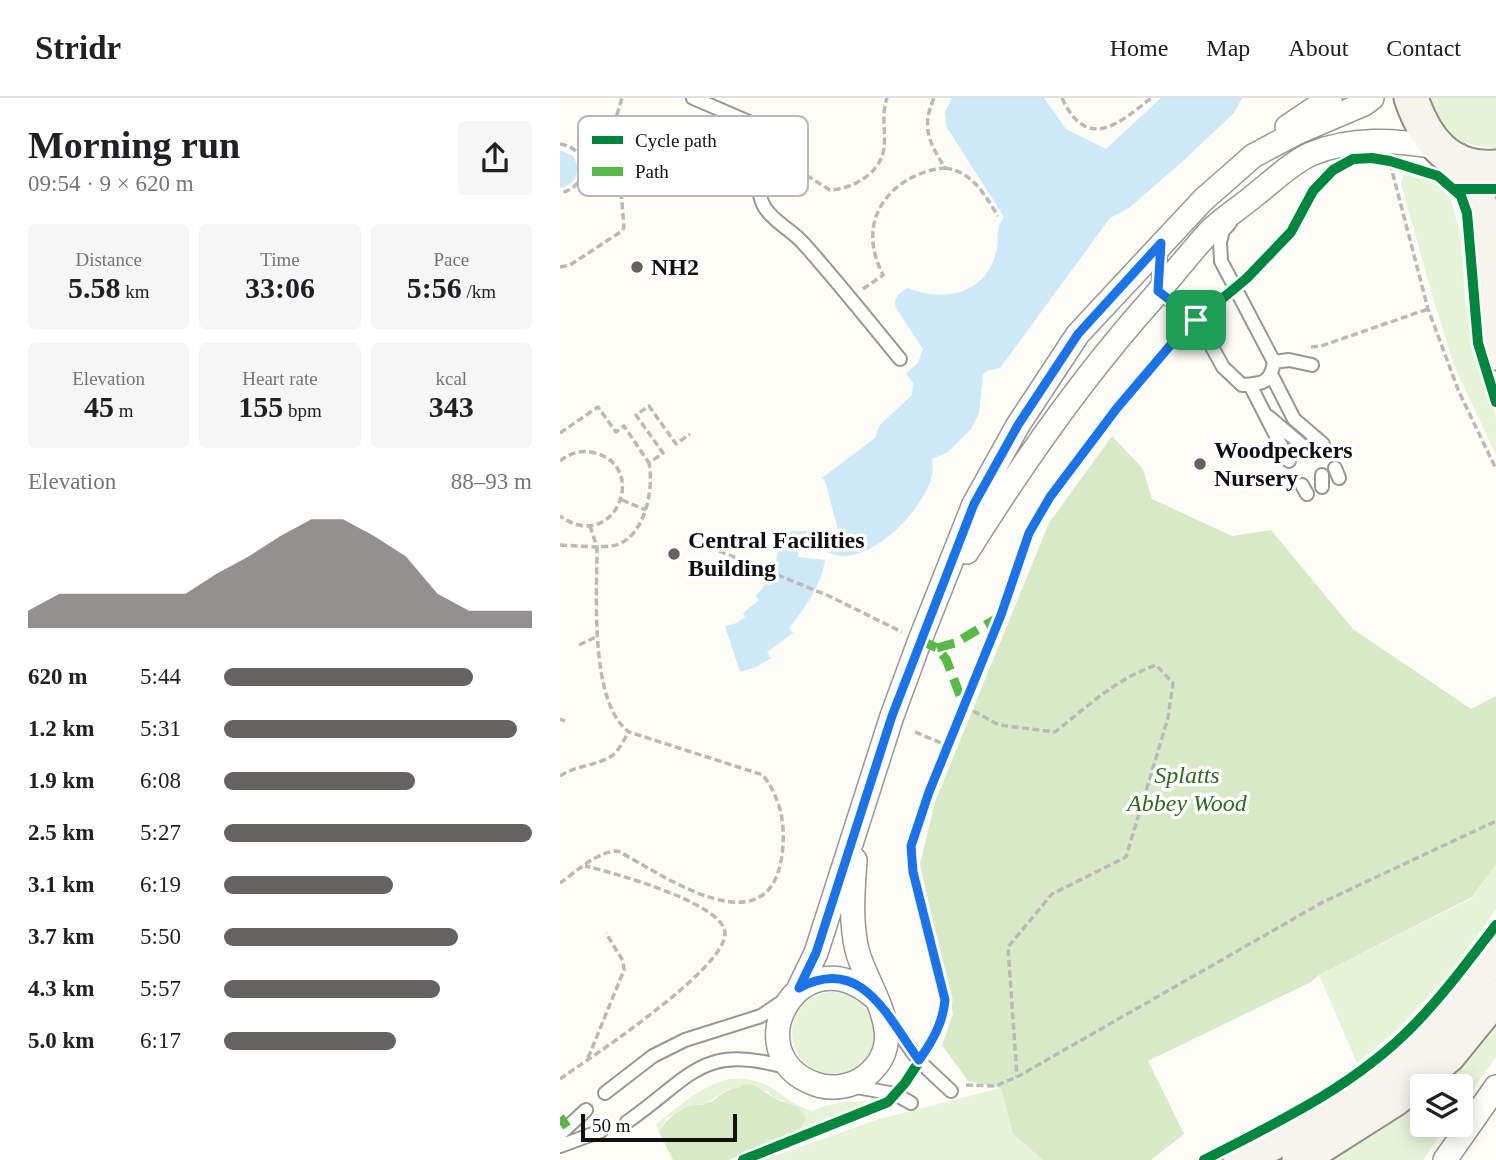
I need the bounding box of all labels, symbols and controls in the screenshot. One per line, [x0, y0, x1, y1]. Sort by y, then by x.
text: Stridr [35, 30, 121, 66]
text: Home [1110, 35, 1168, 61]
text: Map [1206, 35, 1250, 61]
text: About [1288, 35, 1348, 61]
text: Contact [1386, 35, 1461, 61]
legend [578, 116, 808, 196]
button: share [458, 121, 532, 195]
text: Morning run [28, 124, 240, 166]
text: Cycle path [635, 130, 717, 151]
text: Path [635, 161, 669, 182]
text: 09:54 · 9 × 620 m [28, 171, 194, 196]
text: Distance [75, 249, 142, 270]
text: Time [260, 249, 300, 270]
text: Pace [433, 249, 469, 270]
place label: NH2 [651, 254, 699, 280]
marker: NH2 [629, 259, 645, 275]
text: 5.58 [68, 271, 120, 304]
text: 33:06 [245, 271, 315, 304]
text: 5:56 [407, 271, 462, 304]
text: km [120, 281, 149, 302]
text: /km [462, 281, 496, 302]
pin [1166, 290, 1226, 350]
icon: arrive [1177, 301, 1215, 339]
text: Elevation [72, 368, 145, 389]
text: Heart rate [242, 368, 318, 389]
text: kcal [435, 368, 467, 389]
text: 45 [84, 390, 114, 423]
text: 155 [238, 390, 283, 423]
text: 343 [429, 390, 474, 423]
text: m [114, 400, 133, 421]
text: bpm [283, 400, 322, 421]
place label: Woodpeckers Nursery [1214, 437, 1353, 491]
marker: Woodpeckers Nursery [1192, 456, 1208, 472]
text: Elevation [28, 469, 116, 494]
text: 88–93 m [451, 469, 532, 494]
place label: Central Facilities Building [688, 527, 865, 581]
marker: Central Facilities Building [666, 546, 682, 562]
text: 620 m [28, 664, 87, 689]
text: 5:44 [140, 664, 181, 689]
text: 1.2 km [28, 716, 94, 741]
text: 5:31 [140, 716, 181, 741]
park label: Splatts Abbey Wood [1125, 762, 1248, 816]
text: 1.9 km [28, 768, 94, 793]
text: 6:08 [140, 768, 181, 793]
text: 2.5 km [28, 820, 94, 845]
text: 5:27 [140, 820, 181, 845]
text: 3.1 km [28, 872, 94, 897]
text: 6:19 [140, 872, 181, 897]
text: 3.7 km [28, 924, 94, 949]
text: 5:50 [140, 924, 181, 949]
text: 4.3 km [28, 976, 94, 1001]
text: 5:57 [140, 976, 181, 1001]
text: 5.0 km [28, 1028, 94, 1053]
text: 6:17 [140, 1028, 181, 1053]
map controls [1410, 1074, 1473, 1137]
button: layers [1410, 1074, 1473, 1137]
scale bar [581, 1111, 737, 1143]
text: 50 m [592, 1115, 631, 1136]

